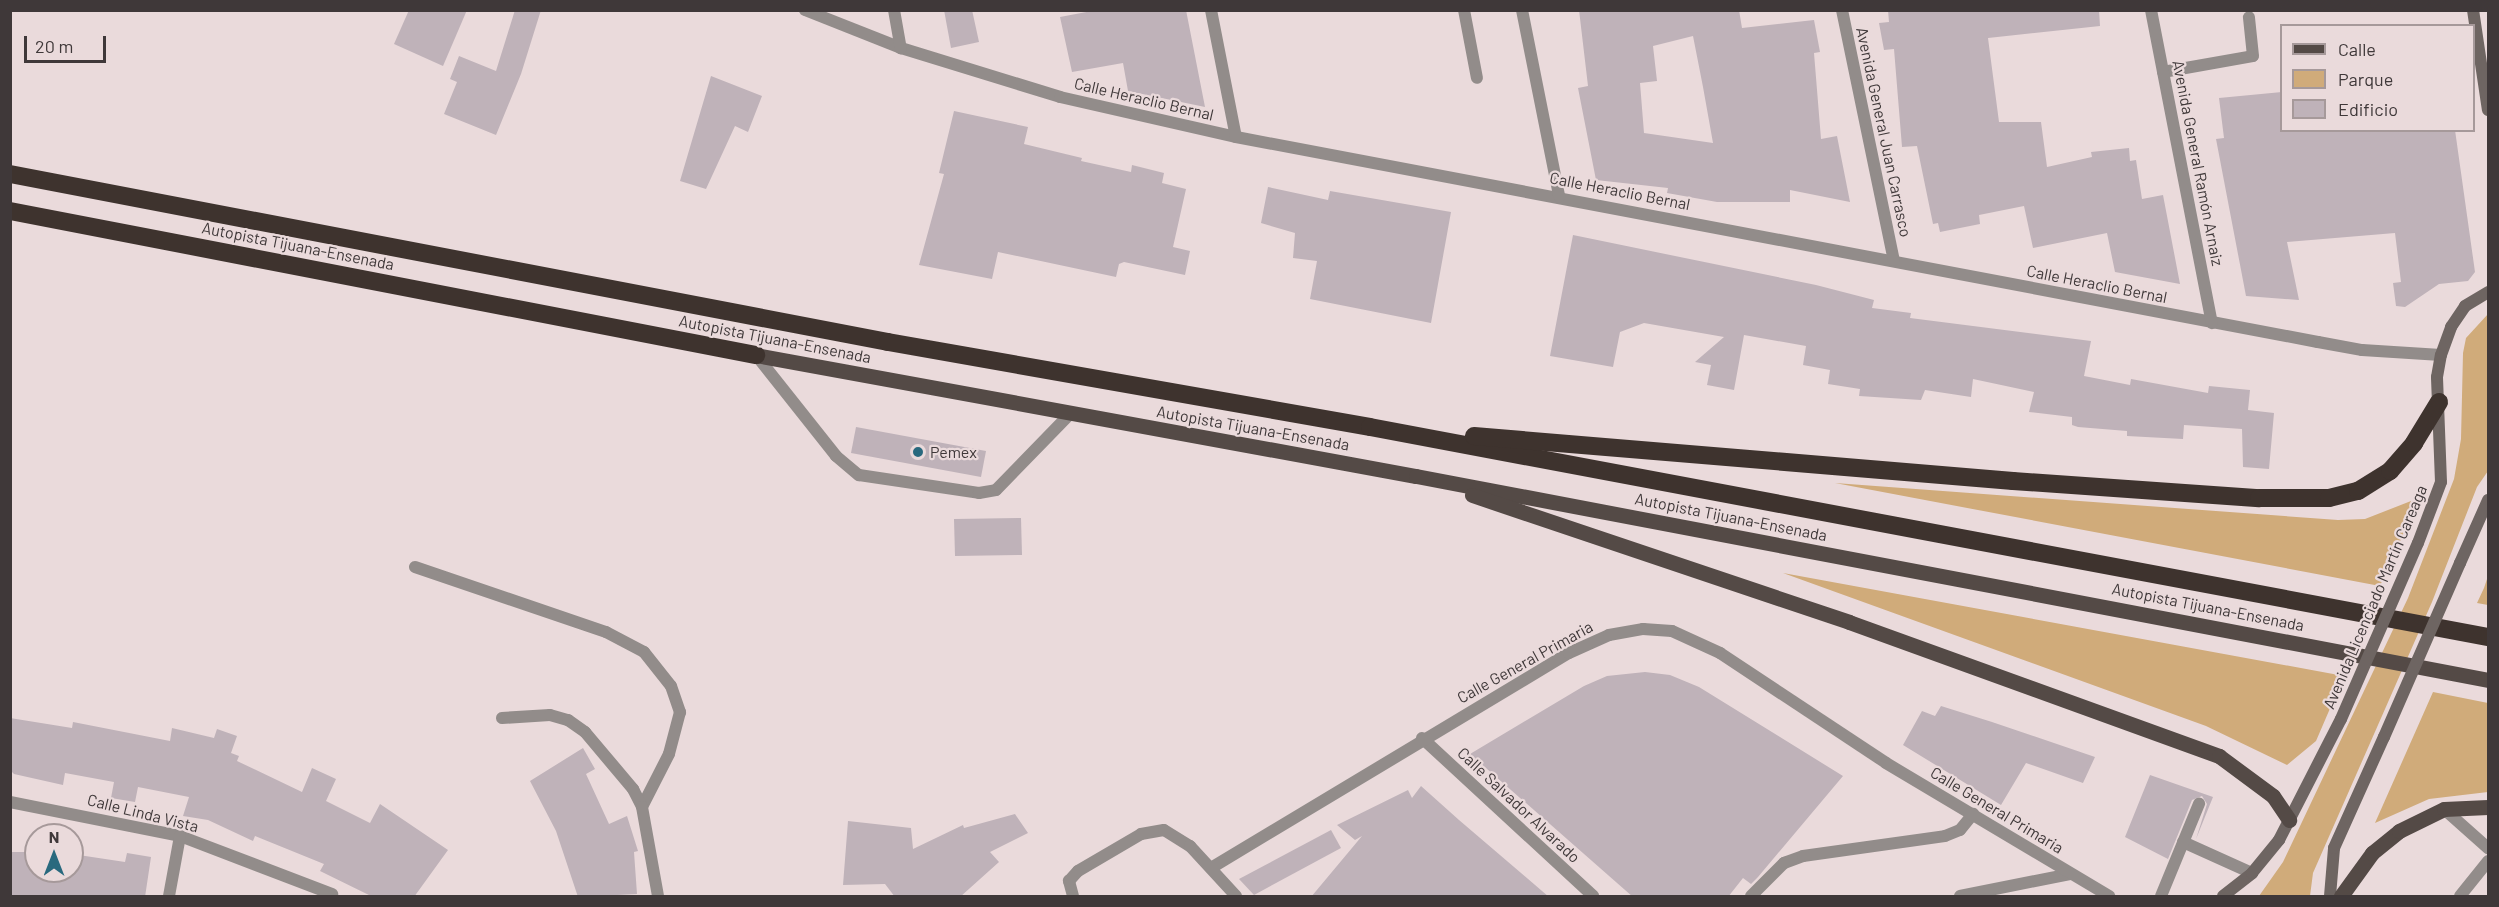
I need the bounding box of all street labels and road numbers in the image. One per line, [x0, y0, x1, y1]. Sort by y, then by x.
street label: Avenida General Juan Carrasco [1852, 25, 1916, 239]
street label: Avenida General Ramón Arnaiz [2169, 59, 2227, 267]
street label: Calle Heraclio Bernal [1072, 74, 1216, 124]
street label: Calle Heraclio Bernal [1548, 168, 1692, 214]
street label: Autopista Tijuana-Ensenada [200, 218, 396, 274]
street label: Calle Heraclio Bernal [2025, 261, 2169, 307]
street label: Autopista Tijuana-Ensenada [677, 311, 873, 367]
street label: Autopista Tijuana-Ensenada [1155, 402, 1351, 454]
street label: Avenida Licenciado Martín Careaga [2319, 482, 2431, 712]
street label: Autopista Tijuana-Ensenada [1633, 489, 1829, 545]
street label: Autopista Tijuana-Ensenada [2110, 579, 2306, 635]
street label: Calle General Primaria [1454, 617, 1596, 707]
street label: Calle Salvador Alvarado [1454, 743, 1584, 867]
street label: Calle General Primaria [1927, 763, 2067, 857]
street label: Calle Linda Vista [85, 790, 201, 836]

